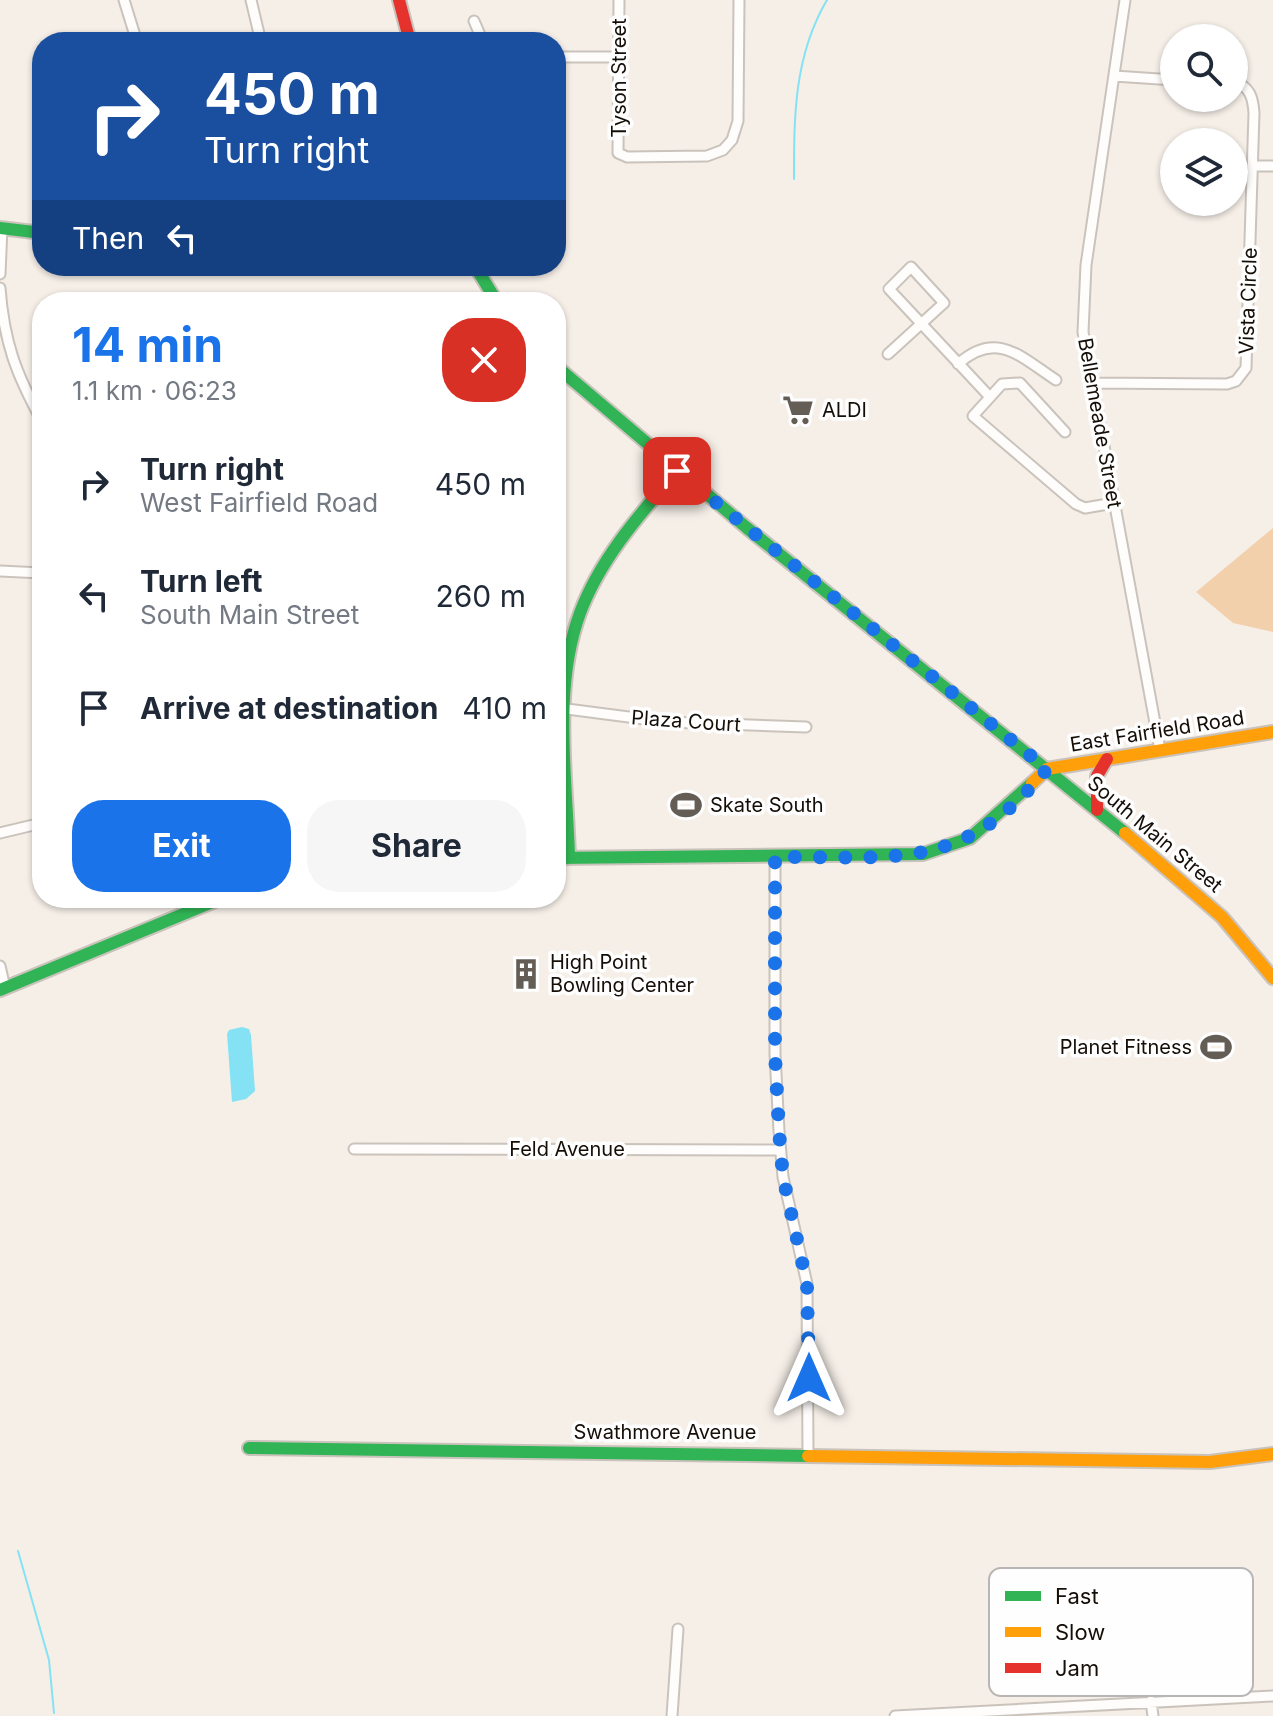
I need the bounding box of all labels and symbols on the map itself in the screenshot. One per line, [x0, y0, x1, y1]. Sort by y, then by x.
street label: Tyson Street [607, 18, 631, 138]
street label: Vista Circle [1234, 247, 1262, 355]
street label: Bellemeade Street [1073, 336, 1127, 511]
supermarket icon: ALDI [781, 393, 815, 427]
place label: ALDI [822, 398, 867, 422]
pin [643, 437, 711, 505]
street label: Plaza Court [631, 705, 742, 737]
street label: East Fairfield Road [1068, 705, 1246, 757]
street label: South Main Street [1083, 771, 1228, 898]
sports icon: Skate South [669, 788, 703, 822]
place label: Skate South [710, 793, 824, 817]
place label: High Point Bowling Center [550, 950, 695, 997]
building icon: High Point Bowling Center [509, 957, 543, 991]
sports icon: Planet Fitness [1199, 1030, 1233, 1064]
place label: Planet Fitness [1060, 1035, 1192, 1059]
street label: Feld Avenue [509, 1137, 625, 1161]
position arrow [767, 1336, 851, 1420]
street label: Swathmore Avenue [573, 1420, 757, 1444]
legend [989, 1568, 1253, 1696]
text: Fast [1055, 1583, 1099, 1609]
text: Slow [1055, 1619, 1105, 1645]
text: Jam [1055, 1655, 1099, 1681]

